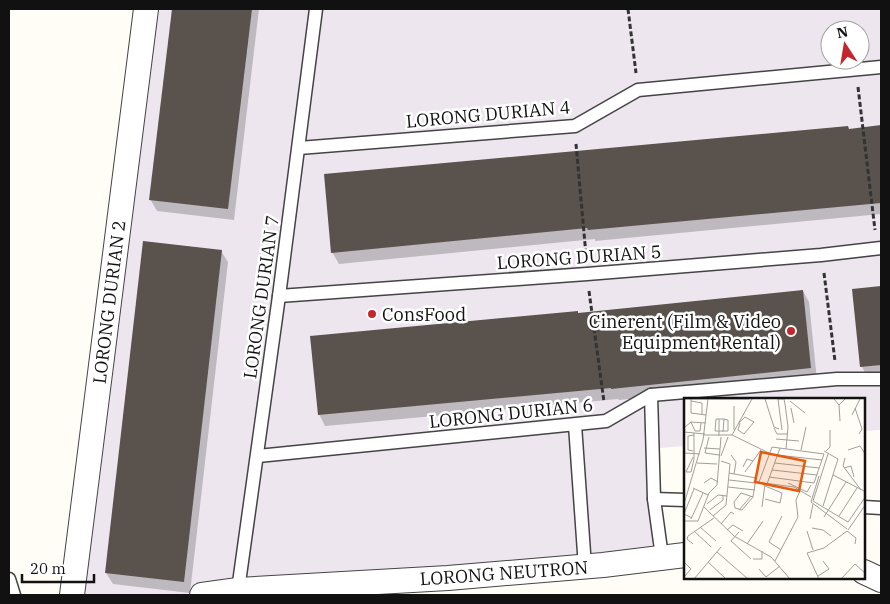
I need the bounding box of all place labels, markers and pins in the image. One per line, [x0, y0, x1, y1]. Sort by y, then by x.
place label: ConsFood [382, 303, 466, 326]
marker: ConsFood [366, 308, 378, 320]
place label: Cinerent (Film & Video Equipment Rental) [589, 310, 781, 354]
marker: Cinerent (Film & Video Equipment Rental) [785, 325, 797, 337]

